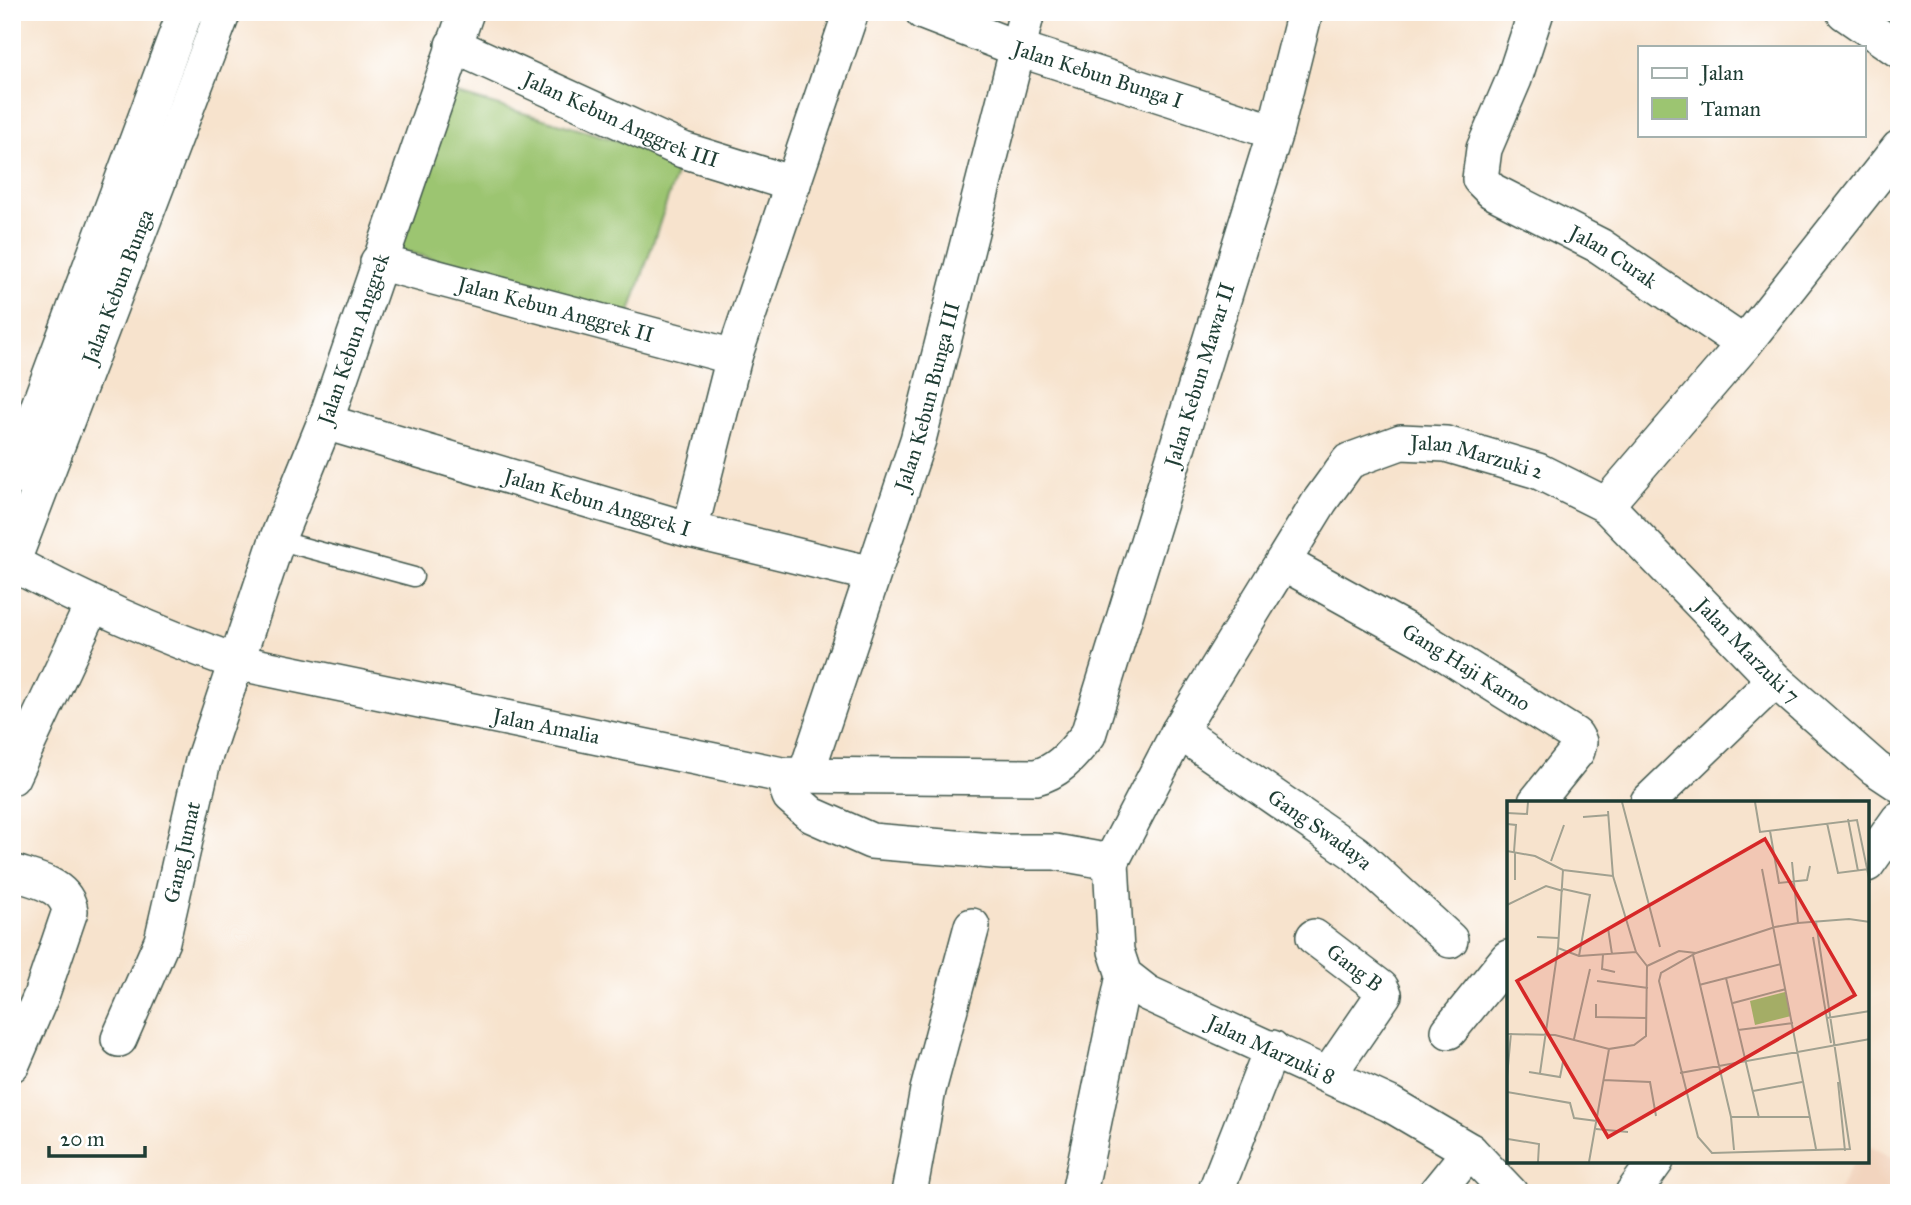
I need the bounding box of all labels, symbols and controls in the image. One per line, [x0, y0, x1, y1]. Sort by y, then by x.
street label: Jalan Kebun Bunga I [1008, 34, 1186, 114]
legend [1638, 46, 1866, 136]
text: Jalan [1699, 60, 1744, 86]
street label: Jalan Kebun Anggrek III [517, 65, 722, 173]
text: Taman [1701, 96, 1761, 122]
street label: Jalan Kebun Bunga [76, 206, 159, 369]
street label: Jalan Curak [1563, 219, 1663, 294]
street label: Jalan Kebun Anggrek [311, 250, 395, 430]
street label: Jalan Kebun Anggrek II [453, 270, 657, 348]
street label: Jalan Kebun Mawar II [1158, 280, 1240, 472]
street label: Jalan Kebun Bunga III [888, 299, 966, 496]
street label: Jalan Marzuki 2 [1408, 429, 1549, 485]
street label: Jalan Kebun Anggrek I [499, 462, 693, 542]
street label: Jalan Marzuki 7 [1688, 591, 1805, 709]
street label: Gang Haji Karno [1397, 618, 1535, 717]
street label: Jalan Amalia [489, 702, 602, 750]
street label: Gang Swadaya [1263, 783, 1378, 875]
street label: Gang Jumat [158, 799, 206, 905]
inset map [1507, 801, 1869, 1163]
street label: Gang B [1321, 938, 1388, 998]
street label: Jalan Marzuki 8 [1201, 1008, 1339, 1090]
scale bar [49, 1114, 145, 1158]
text: 20 m [60, 1126, 105, 1152]

